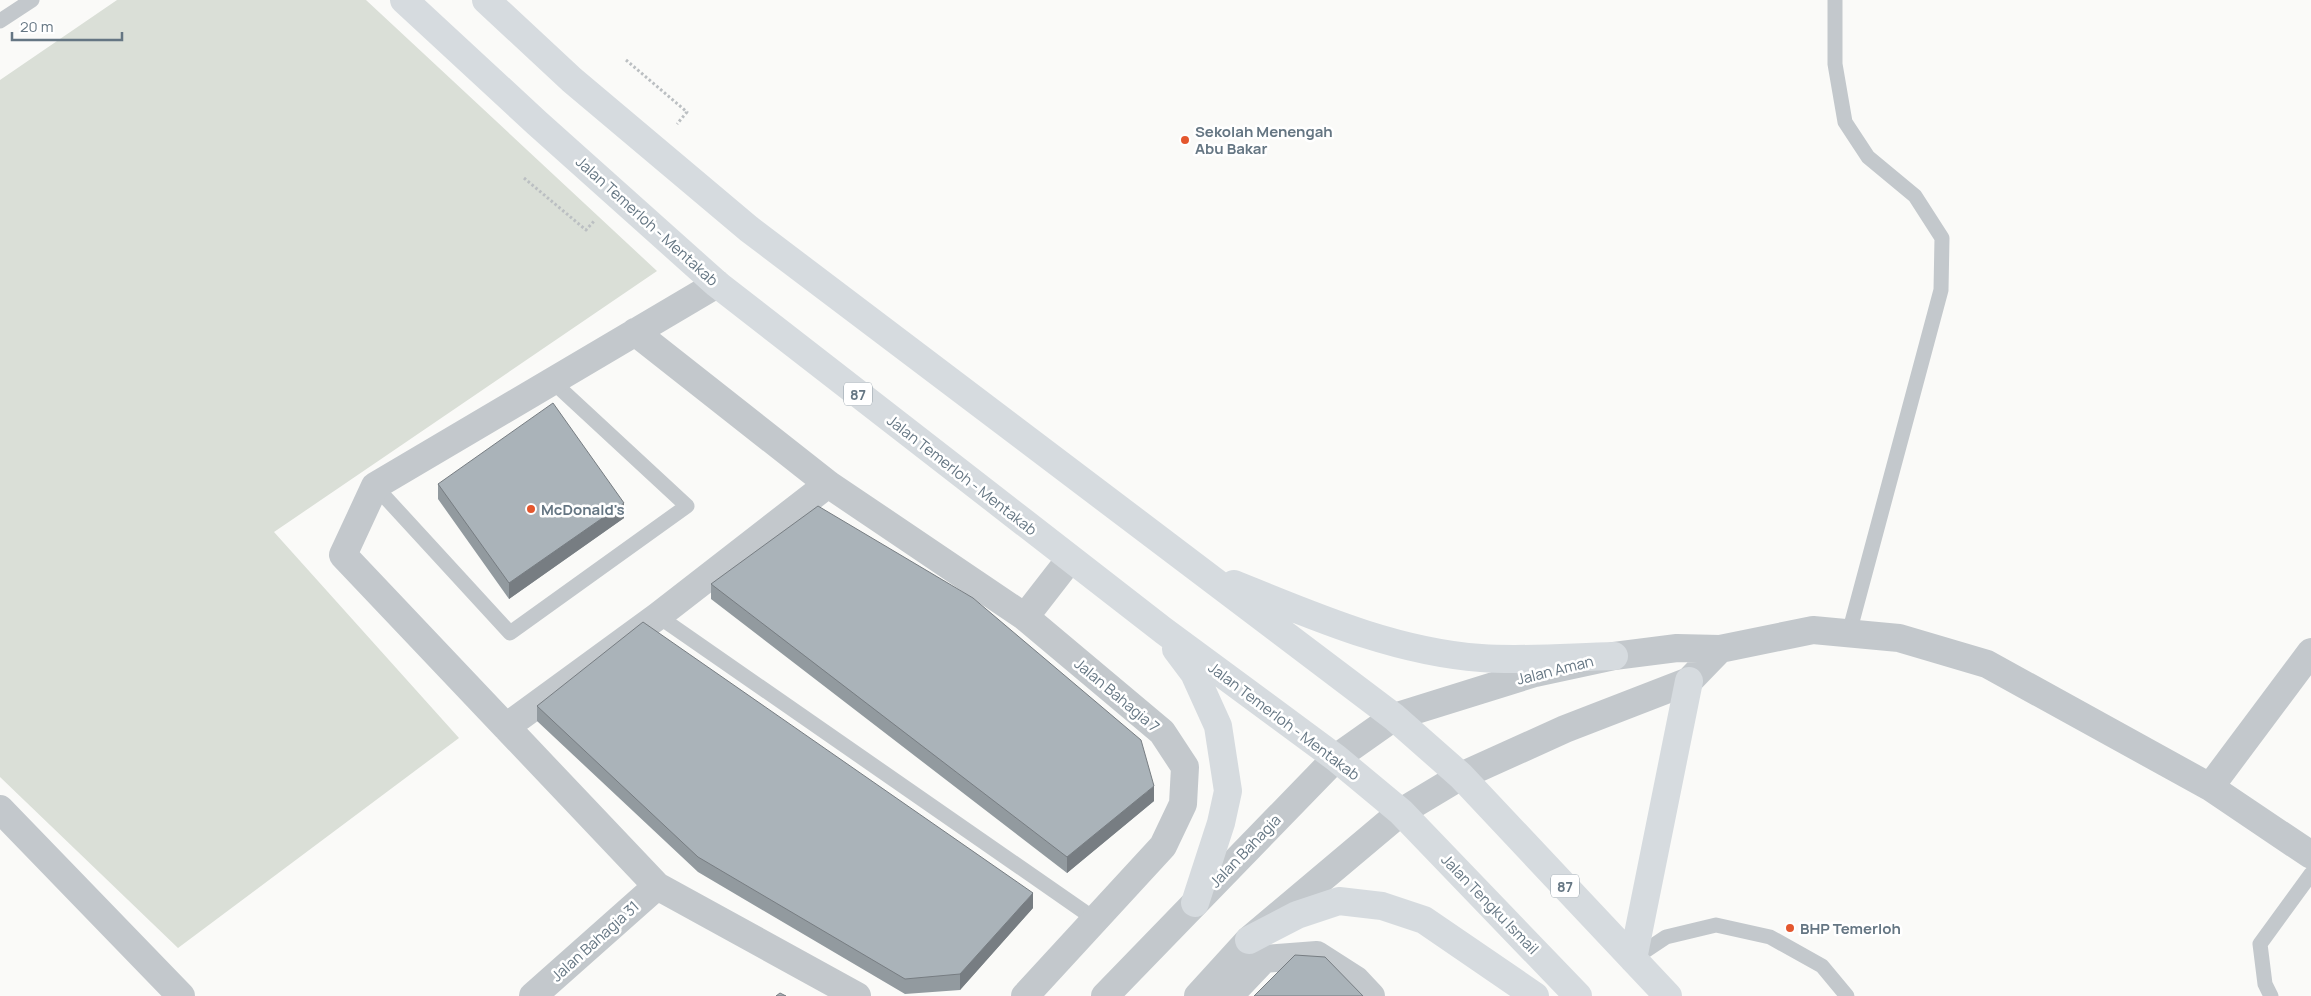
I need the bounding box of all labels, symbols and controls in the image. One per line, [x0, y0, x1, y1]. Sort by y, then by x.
scale bar [12, 10, 122, 42]
text: 20 m [20, 16, 53, 37]
place label: Sekolah Menengah Abu Bakar [1195, 121, 1333, 159]
marker: Sekolah Menengah Abu Bakar [1179, 134, 1191, 146]
street label: Jalan Temerloh - Mentakab [571, 151, 723, 291]
road number: 87 [844, 382, 872, 406]
street label: Jalan Temerloh - Mentakab [883, 410, 1041, 540]
place label: McDonald's [541, 499, 625, 520]
marker: McDonald's [525, 503, 537, 515]
street label: Jalan Aman [1514, 650, 1596, 690]
street label: Jalan Bahagia 7 [1070, 653, 1164, 737]
street label: Jalan Temerloh - Mentakab [1204, 657, 1364, 785]
street label: Jalan Bahagia [1205, 810, 1285, 892]
street label: Jalan Tengku Ismail [1437, 849, 1543, 959]
road number: 87 [1551, 874, 1579, 898]
street label: Jalan Bahagia 31 [546, 896, 644, 986]
place label: BHP Temerloh [1800, 918, 1901, 939]
marker: BHP Temerloh [1784, 922, 1796, 934]

